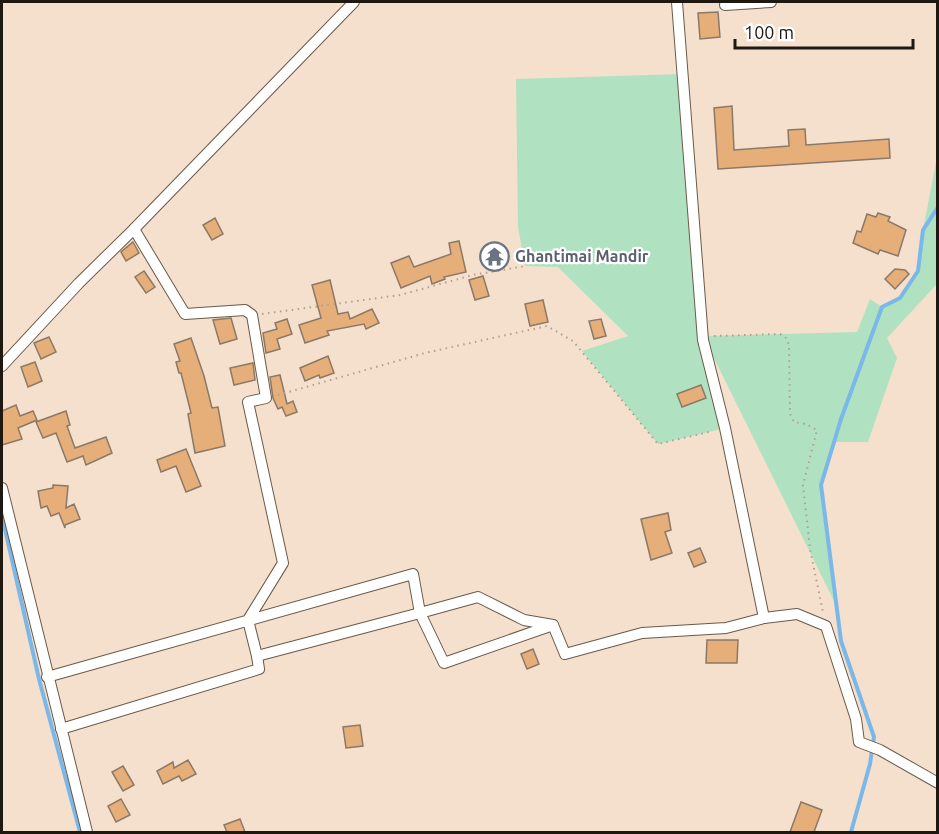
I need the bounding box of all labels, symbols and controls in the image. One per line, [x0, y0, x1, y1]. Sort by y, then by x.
scale bar [735, 12, 914, 50]
text: 100 m [744, 22, 794, 42]
temple icon: Ghantimai Mandir [478, 240, 510, 272]
place label: Ghantimai Mandir [515, 247, 649, 265]

